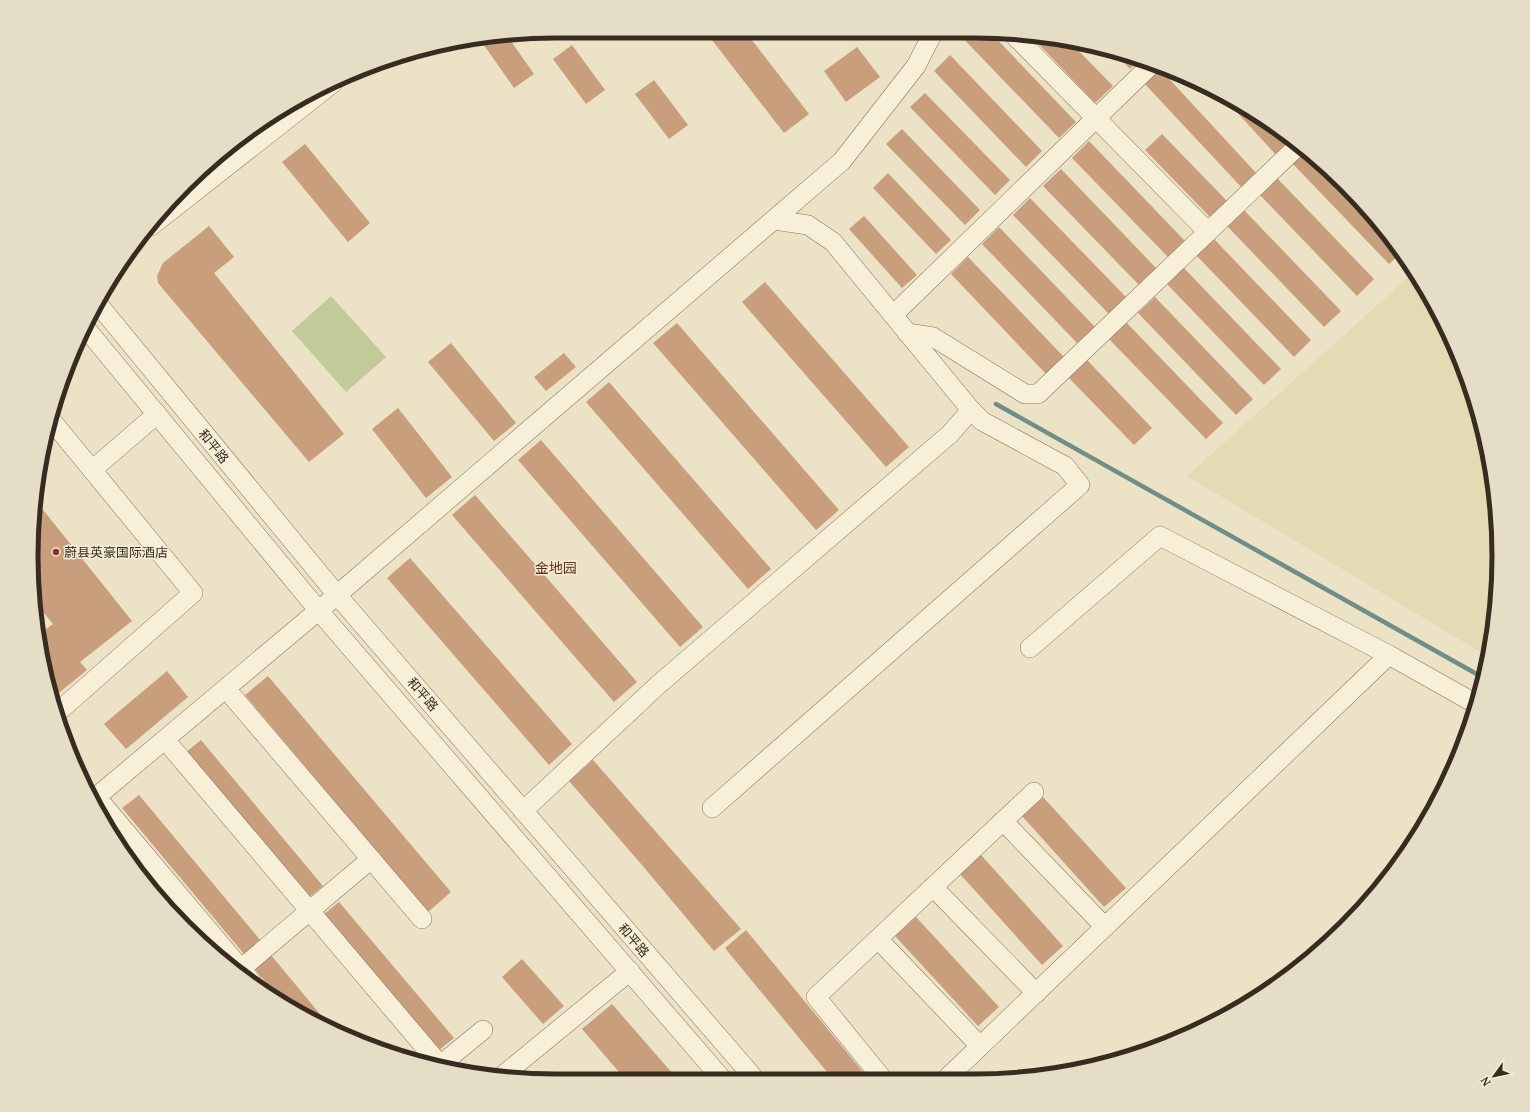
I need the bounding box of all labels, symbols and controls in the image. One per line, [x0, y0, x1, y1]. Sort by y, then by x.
street label: 和平路 [195, 425, 233, 467]
place label: 蔚县英豪国际酒店 [64, 543, 168, 561]
marker: 蔚县英豪国际酒店 [51, 547, 61, 557]
district label: 金地园 [535, 558, 577, 577]
street label: 和平路 [403, 673, 443, 715]
street label: 和平路 [614, 919, 654, 961]
north arrow [1474, 1056, 1514, 1096]
text: N [1477, 1074, 1494, 1089]

